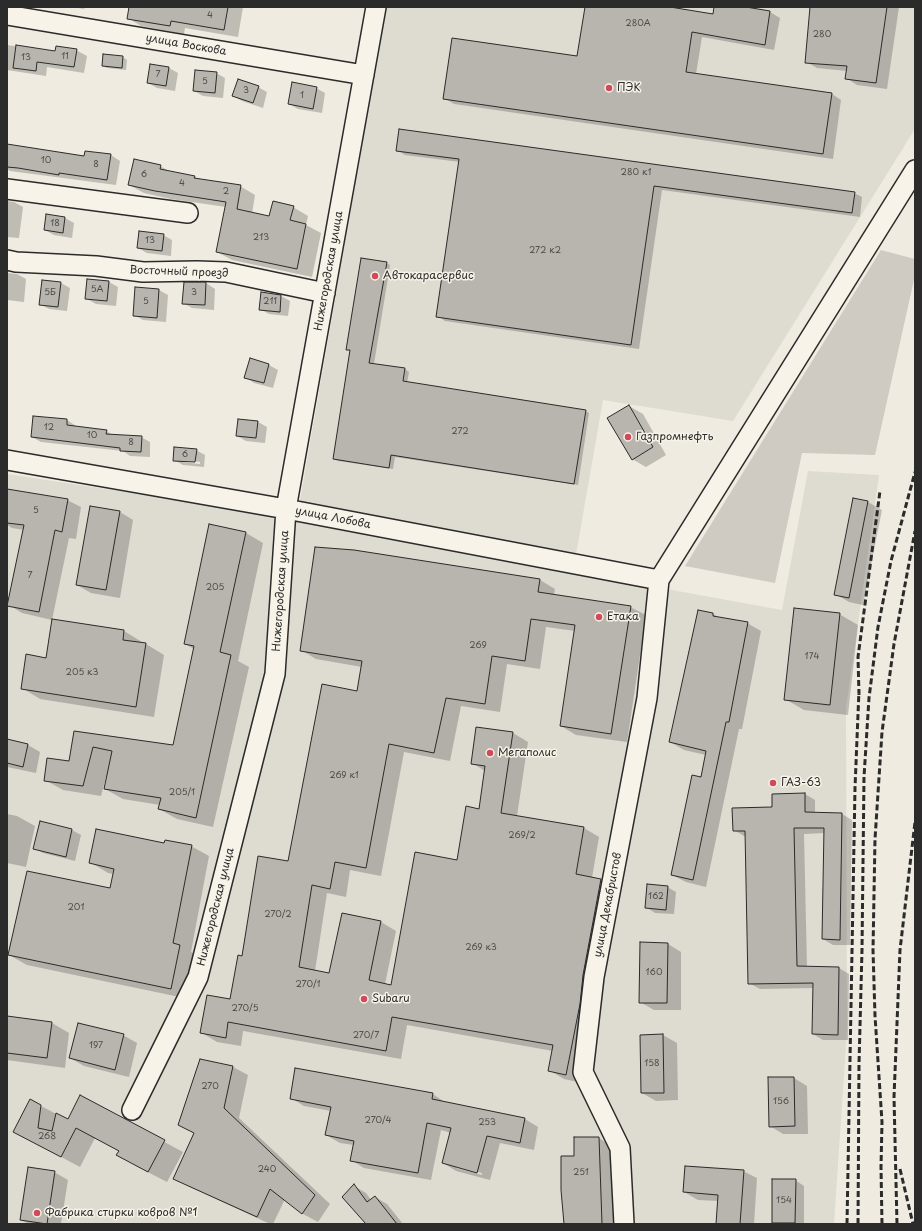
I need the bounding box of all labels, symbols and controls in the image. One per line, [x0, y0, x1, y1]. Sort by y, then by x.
house number: 4 [207, 11, 213, 21]
house number: 280А [625, 19, 651, 29]
house number: 280 [813, 30, 831, 40]
street label: улица Воскова [145, 31, 227, 59]
house number: 11 [61, 52, 69, 62]
house number: 13 [21, 53, 31, 63]
house number: 7 [155, 70, 161, 80]
house number: 5 [202, 77, 208, 87]
place label: ПЭК [617, 81, 640, 95]
marker: ПЭК [604, 83, 614, 93]
house number: 3 [243, 86, 249, 96]
house number: 1 [300, 91, 304, 101]
house number: 10 [41, 156, 51, 166]
house number: 8 [93, 160, 99, 170]
house number: 280 к1 [621, 168, 651, 178]
house number: 6 [141, 170, 147, 180]
house number: 4 [179, 179, 185, 189]
house number: 2 [223, 187, 229, 197]
street label: Нижегородская улица [312, 210, 346, 332]
house number: 18 [50, 219, 60, 229]
house number: 213 [253, 233, 269, 243]
house number: 13 [145, 236, 155, 246]
house number: 272 к2 [529, 246, 561, 256]
street label: Восточный проезд [129, 264, 229, 280]
place label: Автокарасервис [383, 269, 474, 283]
marker: Автокарасервис [370, 271, 380, 281]
house number: 5А [91, 285, 103, 295]
house number: 5Б [44, 288, 56, 298]
house number: 3 [191, 288, 197, 298]
house number: 5 [143, 297, 149, 307]
house number: 211 [263, 297, 277, 307]
house number: 12 [44, 423, 54, 433]
house number: 272 [451, 427, 469, 437]
place label: Газпромнефть [636, 430, 713, 444]
house number: 10 [87, 431, 97, 441]
marker: Газпромнефть [623, 432, 633, 442]
house number: 8 [128, 438, 134, 448]
house number: 6 [182, 450, 188, 460]
street label: улица Лобова [294, 504, 372, 532]
house number: 5 [33, 506, 39, 516]
street label: Нижегородская улица [270, 530, 292, 652]
house number: 7 [27, 571, 33, 581]
house number: 205 [206, 583, 224, 593]
place label: Етака [607, 610, 639, 624]
marker: Етака [594, 612, 604, 622]
house number: 269 [469, 641, 487, 651]
house number: 174 [805, 652, 819, 662]
house number: 205 к3 [66, 668, 98, 678]
place label: Мегаполис [498, 746, 556, 760]
marker: Мегаполис [485, 748, 495, 758]
house number: 269 к1 [329, 771, 359, 781]
place label: ГАЗ-63 [781, 776, 821, 790]
marker: ГАЗ-63 [768, 778, 778, 788]
house number: 205/1 [169, 788, 195, 798]
house number: 269/2 [508, 831, 536, 841]
street label: Нижегородская улица [195, 847, 237, 967]
street label: улица Декабристов [591, 851, 625, 959]
house number: 162 [648, 892, 664, 902]
house number: 201 [68, 903, 84, 913]
house number: 270/2 [264, 910, 292, 920]
house number: 269 к3 [465, 943, 497, 953]
house number: 160 [646, 968, 662, 978]
house number: 270/1 [295, 980, 321, 990]
place label: Subaru [372, 992, 410, 1006]
marker: Subaru [359, 994, 369, 1004]
house number: 270/5 [232, 1004, 258, 1014]
house number: 270/7 [353, 1031, 379, 1041]
house number: 197 [89, 1041, 103, 1051]
house number: 158 [644, 1059, 660, 1069]
house number: 270 [201, 1082, 219, 1092]
house number: 156 [773, 1097, 789, 1107]
house number: 270/4 [365, 1116, 391, 1126]
house number: 253 [478, 1118, 496, 1128]
house number: 268 [38, 1132, 56, 1142]
house number: 240 [258, 1165, 276, 1175]
house number: 251 [573, 1168, 589, 1178]
house number: 154 [776, 1196, 792, 1206]
place label: Фабрика стирки ковров №1 [45, 1206, 197, 1220]
marker: Фабрика стирки ковров №1 [32, 1208, 42, 1218]

